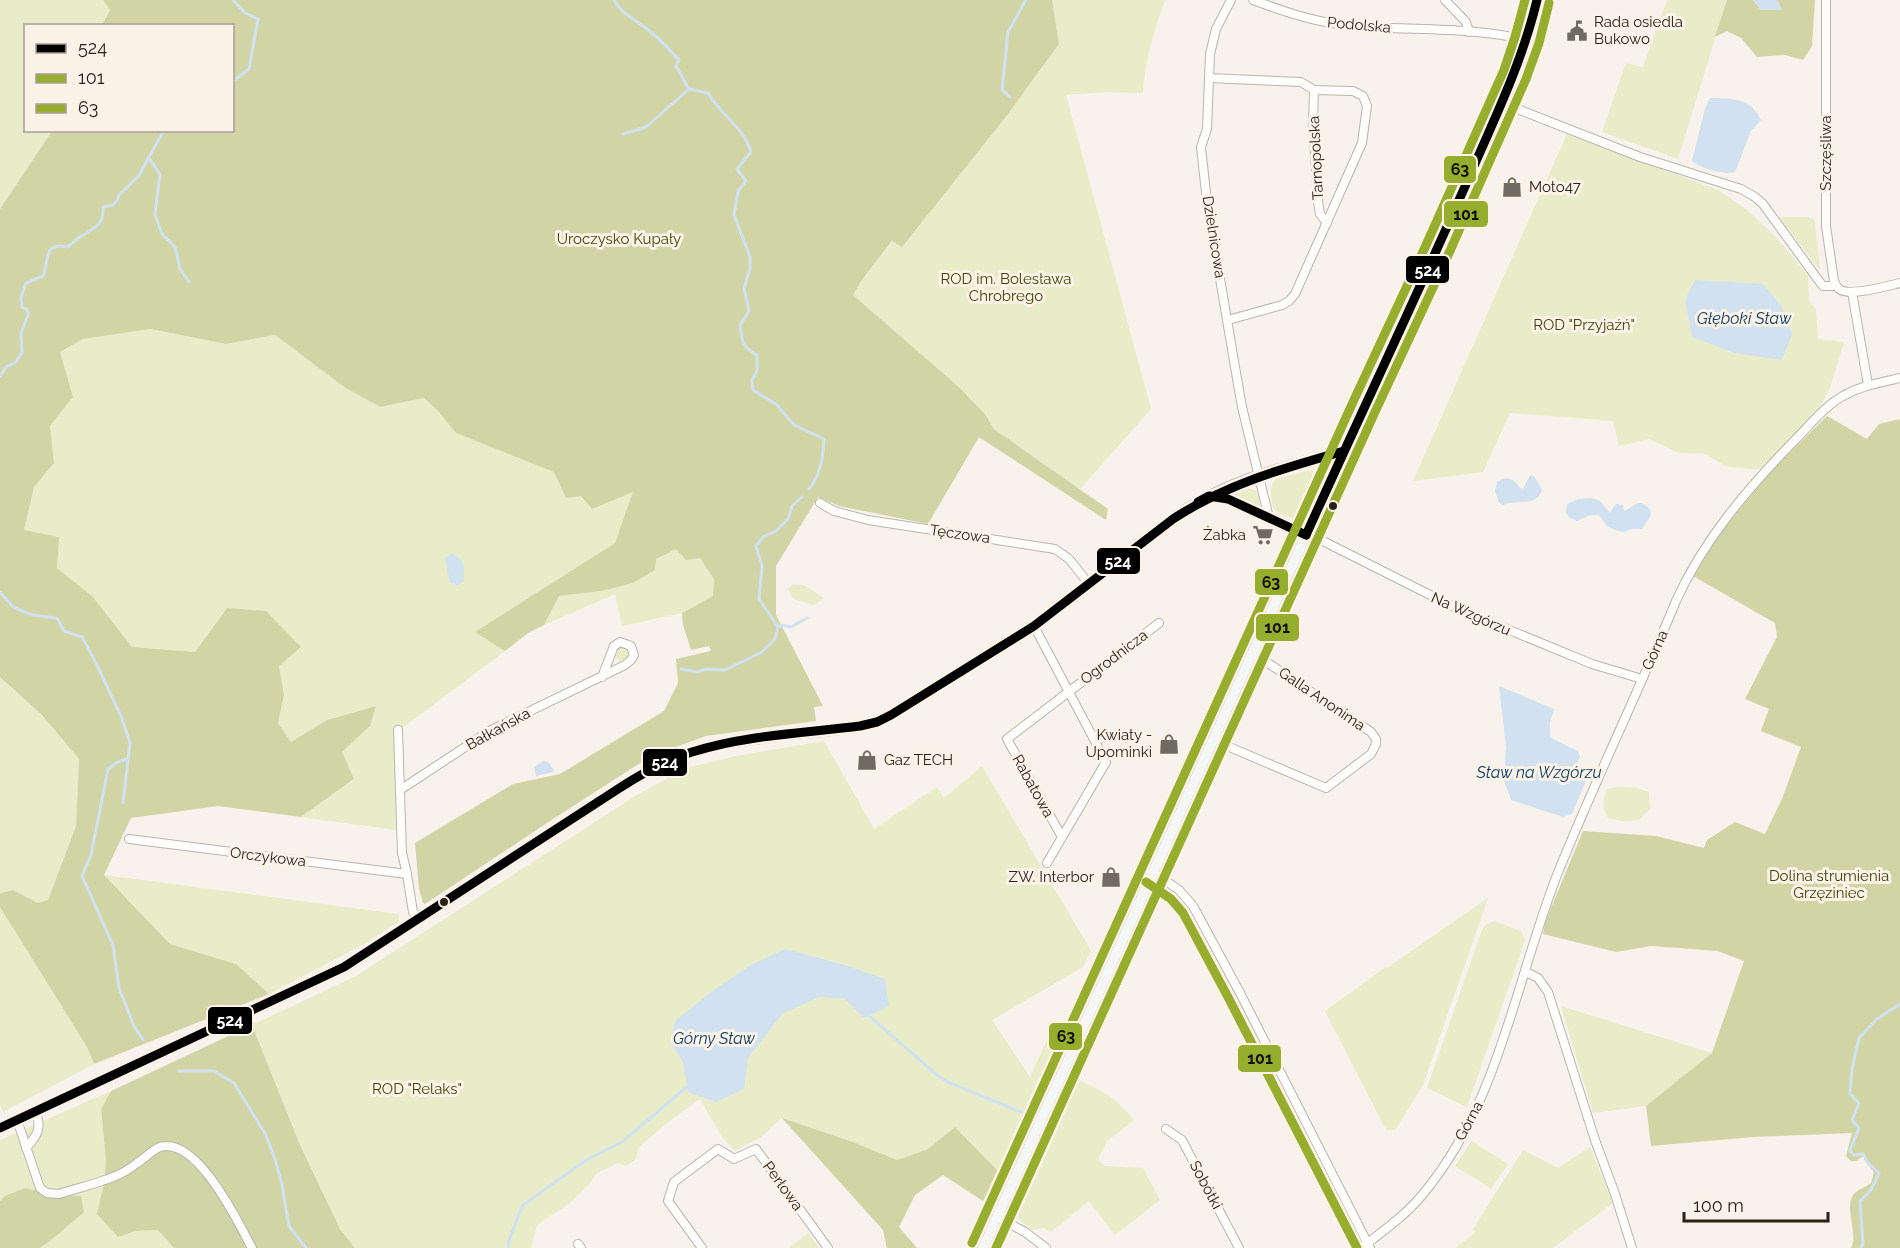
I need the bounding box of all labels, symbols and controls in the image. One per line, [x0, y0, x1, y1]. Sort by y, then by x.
street label: Podolska [1326, 13, 1392, 37]
place label: Rada osiedla Bukowo [1594, 13, 1683, 48]
public building icon: Rada osiedla Bukowo [1565, 19, 1589, 43]
legend [24, 24, 234, 132]
text: 524 [78, 37, 107, 58]
text: 101 [78, 67, 105, 88]
text: 63 [78, 97, 98, 118]
street label: Tarnopolska [1305, 115, 1327, 201]
street label: Szczęśliwa [1817, 115, 1835, 191]
line badge: 63 [1443, 155, 1477, 184]
text: 63 [1451, 160, 1469, 179]
shop icon: Moto47 [1500, 175, 1524, 199]
place label: Moto47 [1529, 178, 1581, 196]
street label: Dzielnicowa [1199, 194, 1229, 280]
line badge: 101 [1443, 200, 1489, 228]
text: 101 [1453, 205, 1479, 224]
park label: Uroczysko Kupały [557, 230, 681, 248]
line badge: 524 [1405, 255, 1450, 284]
text: 524 [1414, 261, 1442, 280]
park label: ROD im. Bolesława Chrobrego [941, 270, 1071, 305]
water label: Głęboki Staw [1697, 309, 1792, 328]
park label: ROD "Przyjaźń" [1533, 316, 1635, 334]
unlabelled marker [1327, 500, 1339, 512]
street label: Tęczowa [929, 521, 991, 547]
supermarket icon: Żabka [1251, 523, 1275, 547]
place label: Żabka [1203, 525, 1246, 544]
line badge: 524 [1096, 547, 1141, 575]
text: 524 [1104, 552, 1132, 571]
line badge: 63 [1254, 568, 1289, 596]
text: 63 [1262, 573, 1280, 592]
street label: Na Wzgórzu [1428, 588, 1514, 640]
line badge: 101 [1255, 613, 1300, 642]
text: 101 [1264, 618, 1290, 637]
street label: Ogrodnicza [1077, 626, 1151, 688]
street label: Górna [1638, 627, 1672, 673]
street label: Galla Anonima [1275, 663, 1369, 735]
street label: Bałkańska [463, 704, 533, 754]
place label: Kwiaty - Upominki [1086, 726, 1152, 761]
shop icon: Kwiaty - Upominki [1157, 732, 1181, 756]
line badge: 524 [642, 748, 688, 777]
shop icon: Gaz TECH [855, 748, 879, 772]
place label: Gaz TECH [884, 751, 953, 769]
street label: Rabatowa [1008, 751, 1058, 821]
text: 524 [651, 753, 679, 772]
water label: Staw na Wzgórzu [1475, 763, 1602, 782]
street label: Orczykowa [229, 843, 307, 871]
shop icon: ZW. Interbor [1099, 865, 1123, 889]
park label: Dolina strumienia Grzęziniec [1769, 867, 1889, 902]
place label: ZW. Interbor [1009, 868, 1095, 886]
unlabelled marker [438, 896, 450, 908]
line badge: 524 [207, 1006, 253, 1035]
text: 524 [216, 1011, 244, 1030]
line badge: 63 [1048, 1022, 1083, 1051]
text: 63 [1057, 1027, 1075, 1046]
water label: Górny Staw [673, 1029, 756, 1048]
line badge: 101 [1237, 1044, 1282, 1073]
text: 101 [1247, 1049, 1273, 1068]
park label: ROD "Relaks" [372, 1080, 462, 1098]
street label: Górna [1451, 1098, 1487, 1144]
street label: Perłowa [759, 1158, 807, 1214]
street label: Sobótki [1186, 1158, 1226, 1212]
scale bar [1684, 1185, 1828, 1223]
text: 100 m [1693, 1195, 1744, 1216]

